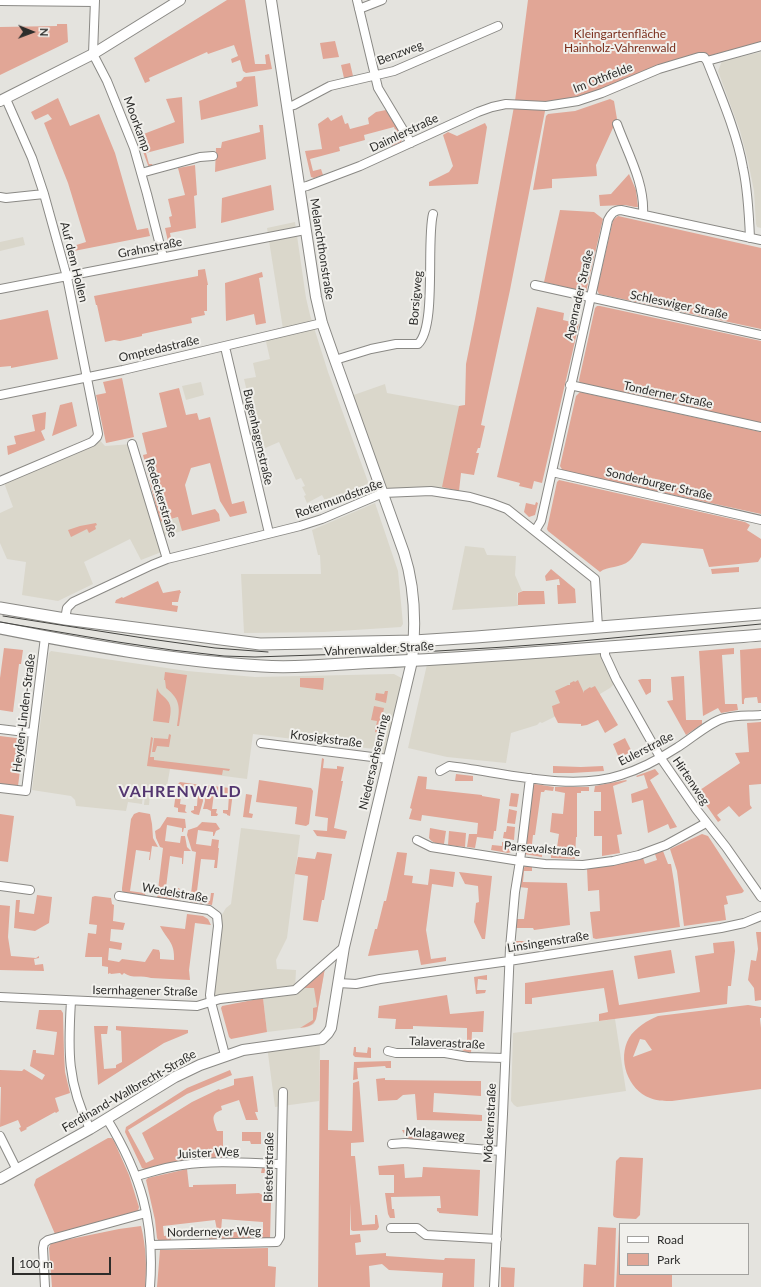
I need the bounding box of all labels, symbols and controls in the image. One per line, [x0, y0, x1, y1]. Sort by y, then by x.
north arrow [12, 12, 52, 52]
park label: Kleingartenfläche Hainholz-Vahrenwald [564, 27, 676, 55]
text: N [38, 28, 51, 37]
street label: Benzweg [375, 38, 425, 68]
street label: Im Othfelde [571, 60, 635, 96]
street label: Moorkamp [120, 94, 154, 154]
street label: Daimlerstraße [367, 111, 441, 155]
street label: Melanchthonstraße [307, 197, 337, 301]
street label: Auf dem Hollen [57, 220, 91, 304]
street label: Grahnstraße [117, 235, 183, 261]
street label: Apenrader Straße [562, 248, 596, 342]
street label: Borsigweg [406, 270, 426, 326]
street label: Schleswiger Straße [629, 288, 729, 322]
street label: Omptedastraße [117, 333, 201, 365]
street label: Tonderner Straße [622, 378, 714, 412]
street label: Bugenhagenstraße [240, 387, 276, 487]
street label: Redeckerstraße [142, 457, 180, 539]
street label: Sonderburger Straße [604, 465, 714, 503]
street label: Rotermundstraße [293, 477, 385, 521]
street label: Vahrenwalder Straße [324, 639, 434, 659]
street label: Heyden-Linden-Straße [10, 653, 38, 773]
street label: Niedersachsenring [356, 713, 392, 811]
street label: Krosigkstraße [289, 727, 363, 751]
street label: Eulerstraße [616, 729, 676, 769]
street label: Hirtenweg [670, 754, 712, 808]
district label: VAHRENWALD [118, 782, 242, 802]
street label: Parsevalstraße [503, 838, 581, 860]
street label: Wedelstraße [141, 880, 209, 906]
street label: Linsingenstraße [506, 928, 590, 956]
street label: Isernhagener Straße [92, 983, 198, 999]
street label: Talaverastraße [409, 1034, 485, 1052]
street label: Ferdinand-Wallbrecht-Straße [59, 1047, 199, 1135]
street label: Möckernstraße [481, 1083, 499, 1163]
street label: Malagaweg [405, 1125, 465, 1143]
street label: Biesterstraße [261, 1132, 277, 1202]
street label: Juister Weg [177, 1144, 239, 1162]
legend [619, 1223, 749, 1275]
street label: Norderneyer Weg [167, 1224, 261, 1240]
text: Road [657, 1232, 684, 1247]
scale bar [14, 1249, 113, 1275]
text: Park [657, 1252, 680, 1267]
text: 100 m [19, 1256, 53, 1271]

